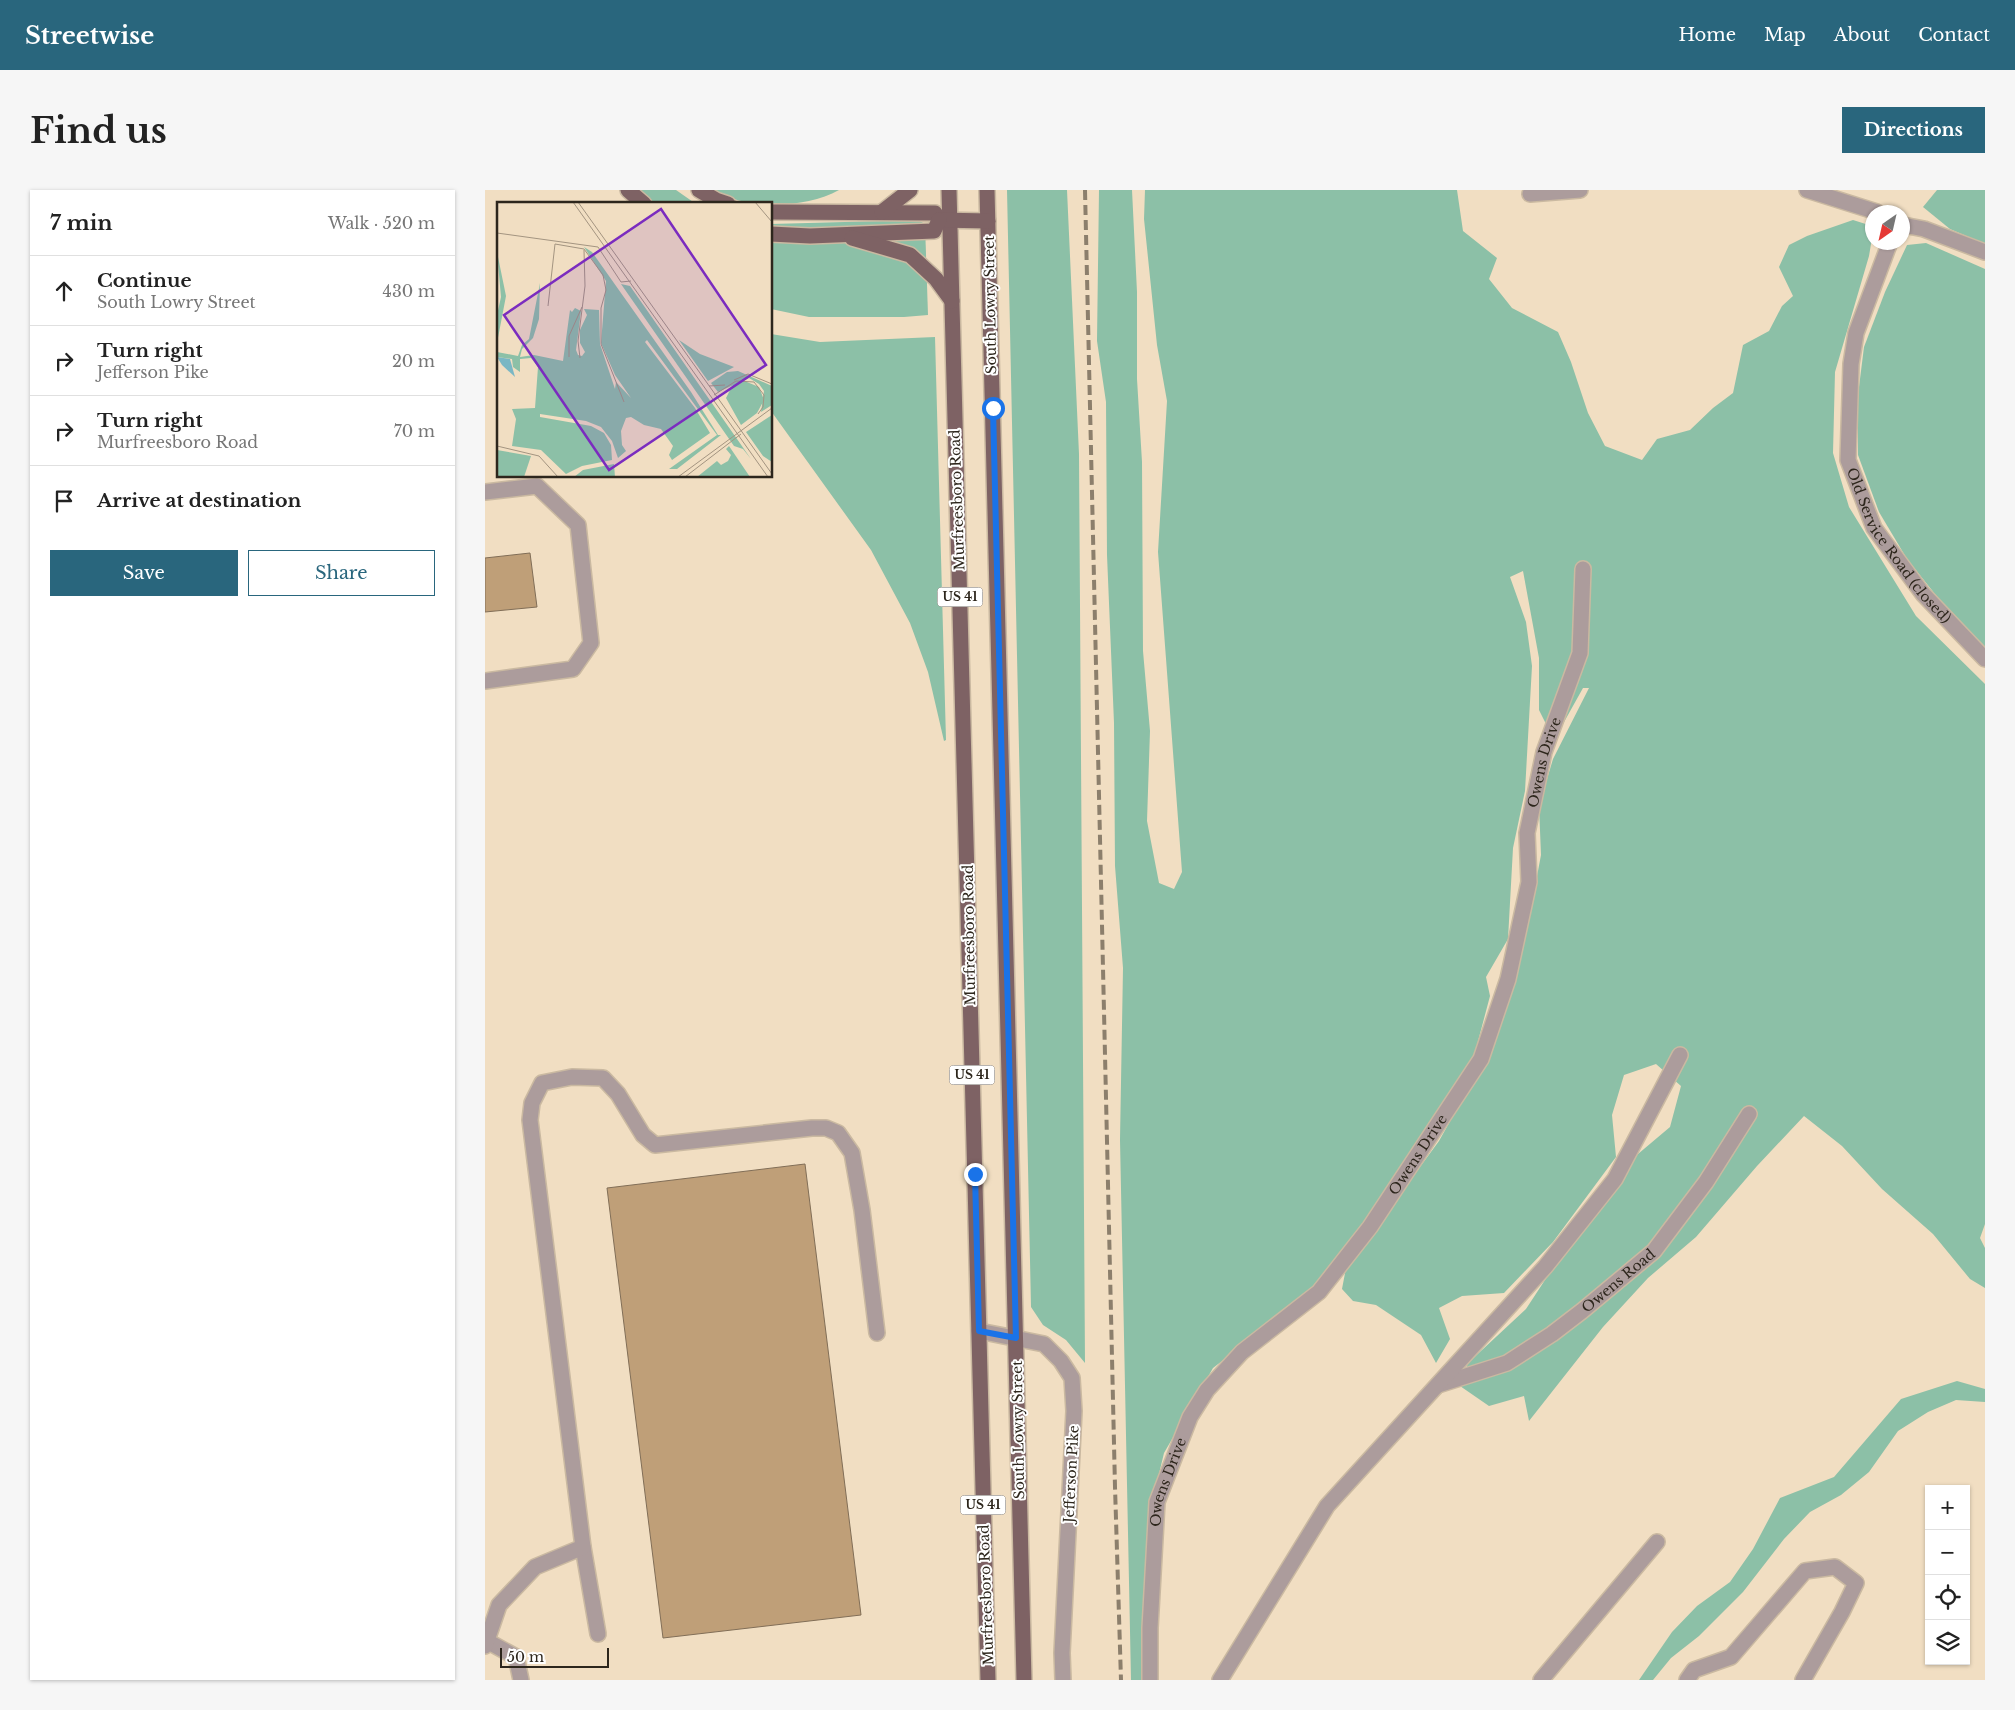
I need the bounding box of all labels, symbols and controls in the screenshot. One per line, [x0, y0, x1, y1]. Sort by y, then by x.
text: Streetwise [25, 21, 154, 50]
text: Home [1678, 24, 1736, 46]
text: Map [1764, 24, 1806, 46]
text: About [1834, 24, 1890, 46]
text: Contact [1918, 24, 1990, 46]
button: Directions [1842, 107, 1985, 153]
text: Find us [30, 109, 167, 152]
inset map [497, 202, 773, 478]
north arrow [1865, 205, 1910, 250]
text: 7 min [50, 210, 113, 236]
text: Walk · 520 m [328, 213, 435, 233]
street label: South Lowry Street [980, 235, 1000, 375]
text: Continue [97, 269, 192, 292]
icon: ahead [50, 277, 78, 305]
text: 430 m [383, 281, 435, 301]
text: South Lowry Street [97, 292, 256, 312]
text: Turn right [97, 339, 203, 362]
icon: right [50, 347, 78, 375]
text: 20 m [392, 351, 435, 371]
text: Jefferson Pike [97, 362, 209, 382]
route start [982, 397, 1005, 420]
text: Turn right [97, 409, 203, 432]
icon: right [50, 417, 78, 445]
text: 70 m [394, 421, 435, 441]
street label: Murfreesboro Road [946, 429, 968, 571]
text: Murfreesboro Road [97, 432, 258, 452]
street label: Old Service Road (closed) [1843, 465, 1955, 627]
icon: arrive [50, 487, 78, 515]
text: Arrive at destination [97, 489, 301, 512]
button: Save [50, 550, 238, 596]
button: Share [248, 550, 435, 596]
road number: US 41 [937, 588, 983, 607]
street label: Owens Drive [1524, 715, 1565, 809]
street label: Murfreesboro Road [959, 864, 979, 1006]
road number: US 41 [949, 1066, 995, 1084]
street label: Owens Drive [1385, 1111, 1451, 1198]
route end [964, 1163, 987, 1186]
street label: Owens Road [1578, 1245, 1659, 1317]
street label: South Lowry Street [1008, 1360, 1028, 1500]
street label: Jefferson Pike [1059, 1425, 1083, 1525]
street label: Owens Drive [1147, 1435, 1190, 1527]
map controls [1925, 1485, 1970, 1665]
button: + [1925, 1485, 1970, 1530]
road number: US 41 [961, 1496, 1005, 1514]
street label: Murfreesboro Road [975, 1524, 997, 1666]
button: − [1925, 1530, 1970, 1575]
button: locate [1925, 1575, 1970, 1620]
button: layers [1925, 1620, 1970, 1665]
scale bar [500, 1645, 609, 1668]
text: 50 m [507, 1648, 544, 1666]

